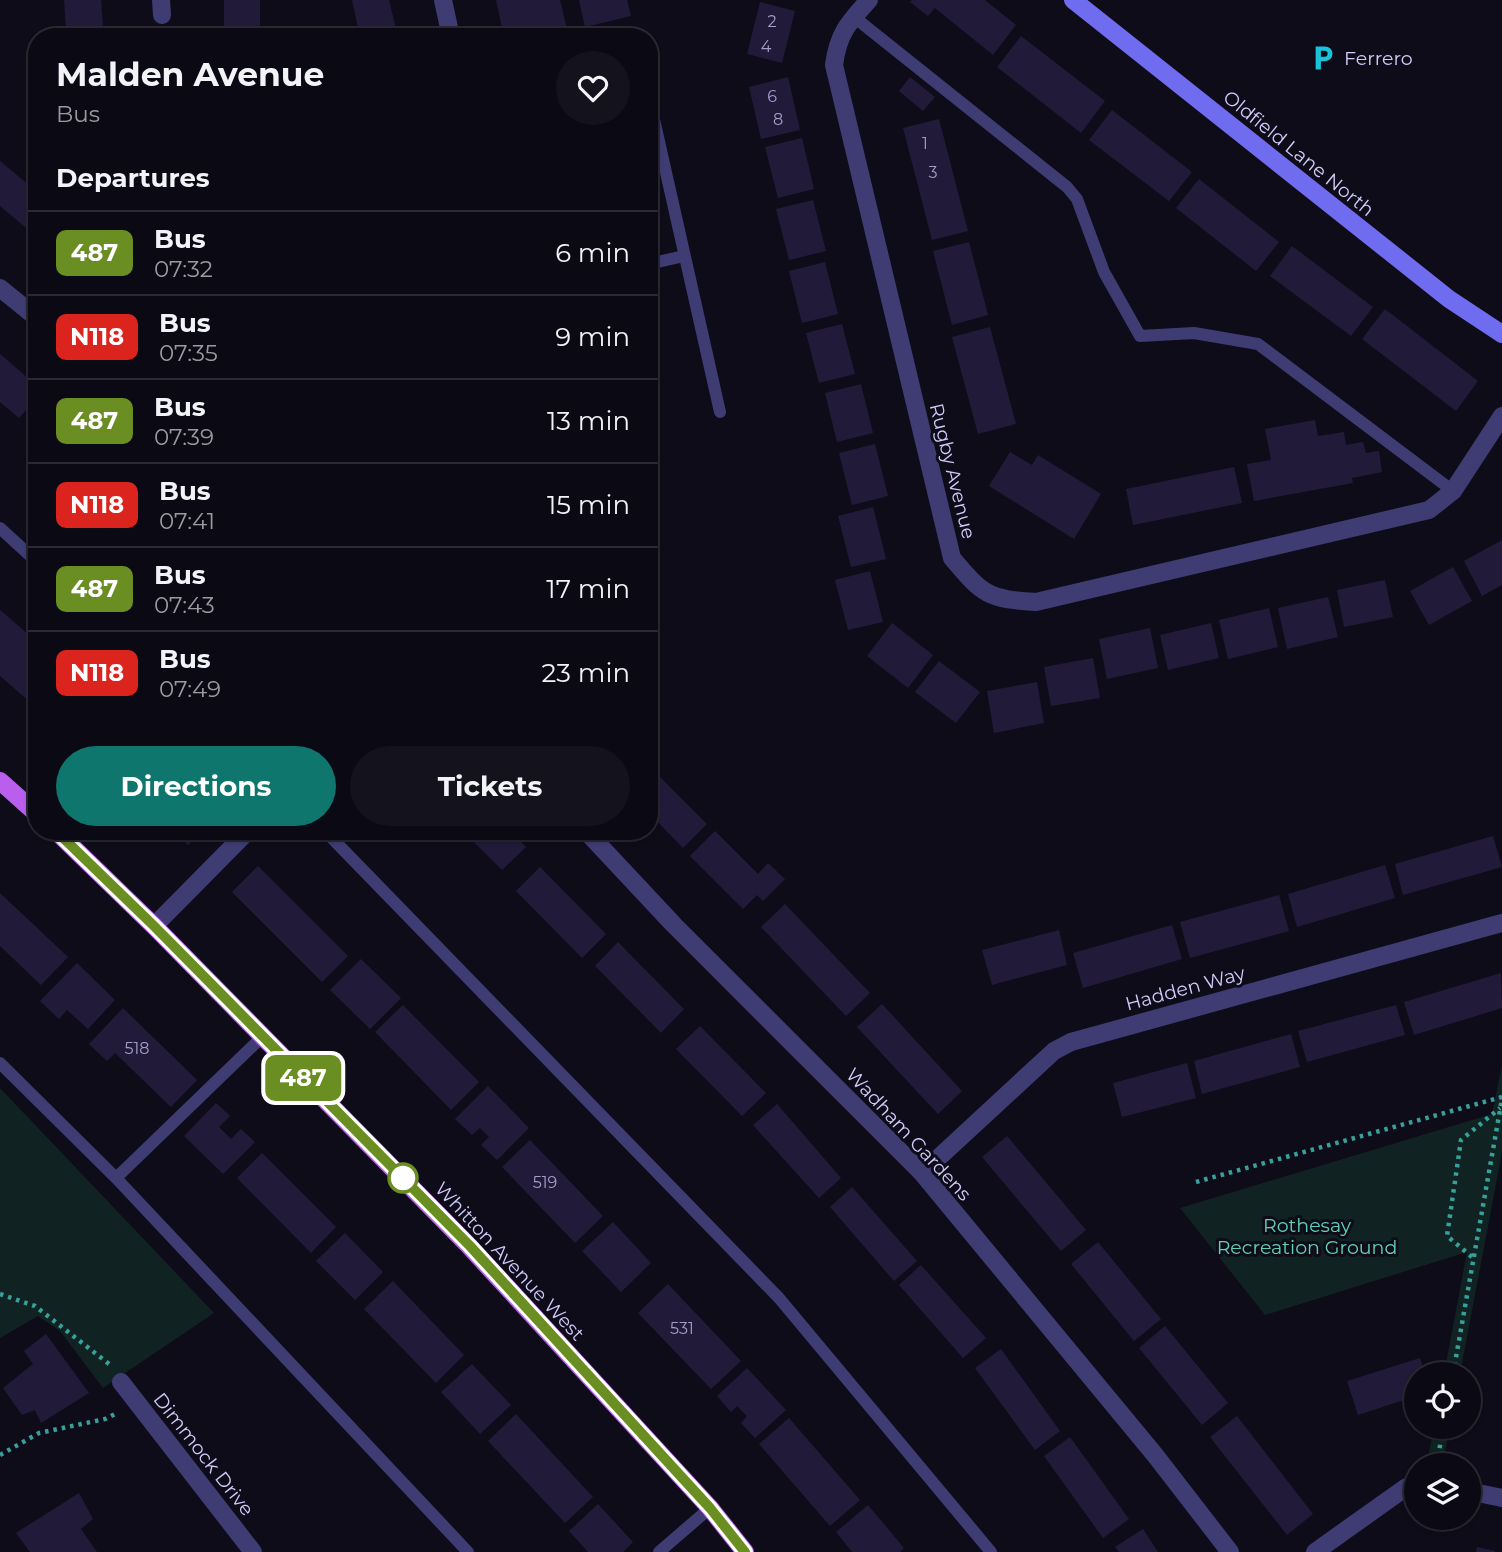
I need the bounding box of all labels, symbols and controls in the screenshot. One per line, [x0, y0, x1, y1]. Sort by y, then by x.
house number: 2 [767, 12, 777, 31]
house number: 4 [761, 37, 772, 56]
parking icon: Ferrero [1308, 43, 1338, 73]
place label: Ferrero [1344, 47, 1413, 70]
button: heart [556, 51, 630, 125]
text: Malden Avenue [56, 54, 324, 94]
street label: Oldfield Lane North [1219, 86, 1379, 221]
house number: 6 [767, 87, 777, 106]
text: Bus [56, 100, 100, 128]
house number: 8 [773, 110, 783, 129]
house number: 1 [922, 134, 928, 153]
text: Departures [56, 162, 210, 194]
house number: 3 [928, 163, 938, 182]
text: Bus [154, 223, 206, 255]
text: 6 min [555, 237, 630, 269]
text: 487 [71, 238, 118, 267]
text: 07:32 [154, 255, 213, 283]
text: Bus [159, 307, 211, 339]
text: 9 min [555, 321, 630, 353]
text: N118 [70, 322, 124, 351]
text: 07:35 [159, 339, 218, 367]
text: Bus [154, 391, 206, 423]
street label: Rugby Avenue [925, 401, 981, 541]
text: 13 min [547, 405, 630, 437]
text: 487 [71, 406, 118, 435]
text: 07:39 [154, 423, 214, 451]
text: Bus [159, 475, 211, 507]
text: 15 min [547, 489, 630, 521]
text: N118 [70, 490, 124, 519]
text: 07:41 [159, 507, 215, 535]
text: Bus [154, 559, 206, 591]
text: 17 min [546, 573, 630, 605]
text: 487 [71, 574, 118, 603]
text: 07:43 [154, 591, 215, 619]
text: Bus [159, 643, 211, 675]
text: 23 min [542, 657, 630, 689]
text: N118 [70, 658, 124, 687]
text: 07:49 [159, 675, 221, 703]
button: Directions [56, 746, 336, 826]
button: Tickets [350, 746, 630, 826]
street label: Hadden Way [1123, 961, 1248, 1016]
house number: 518 [124, 1039, 150, 1058]
line badge: 487 [263, 1055, 343, 1101]
text: 487 [279, 1063, 327, 1092]
street label: Wadham Gardens [841, 1063, 976, 1205]
unlabelled marker [388, 1163, 418, 1193]
house number: 519 [533, 1173, 557, 1192]
street label: Whitton Avenue West [430, 1177, 589, 1346]
park label: Rothesay Recreation Ground [1217, 1214, 1397, 1259]
house number: 531 [670, 1319, 694, 1338]
map controls [1404, 1362, 1481, 1530]
button: locate [1404, 1362, 1481, 1439]
street label: Dimmock Drive [148, 1388, 259, 1520]
button: layers [1404, 1453, 1481, 1530]

